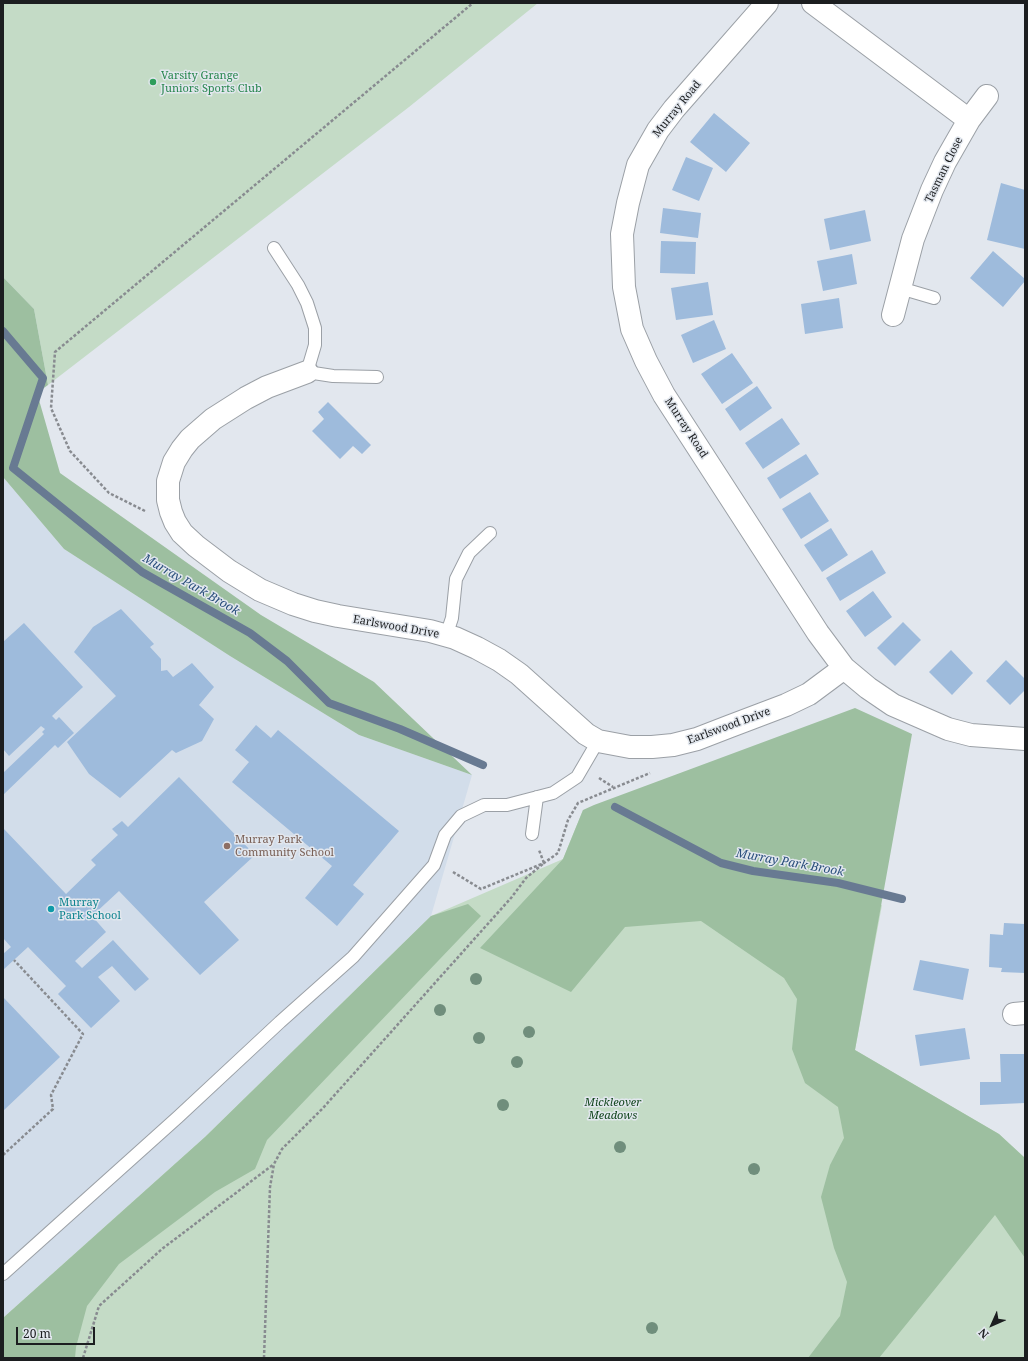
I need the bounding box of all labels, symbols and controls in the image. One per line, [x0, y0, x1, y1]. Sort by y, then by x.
place label: Varsity Grange Juniors Sports Club [161, 69, 262, 95]
marker: Varsity Grange Juniors Sports Club [148, 77, 158, 87]
street label: Murray Road [650, 78, 704, 140]
street label: Tasman Close [922, 135, 966, 205]
street label: Murray Road [662, 395, 710, 461]
water label: Murray Park Brook [140, 551, 242, 619]
street label: Earlswood Drive [352, 613, 440, 641]
street label: Earlswood Drive [686, 705, 772, 747]
place label: Murray Park Community School [235, 833, 334, 859]
marker: Murray Park Community School [222, 841, 232, 851]
water label: Murray Park Brook [735, 846, 845, 880]
place label: Murray Park School [59, 896, 121, 922]
marker: Murray Park School [46, 904, 56, 914]
park label: Mickleover Meadows [585, 1096, 641, 1122]
north arrow [972, 1305, 1012, 1345]
scale bar [18, 1319, 97, 1345]
text: 20 m [23, 1325, 51, 1342]
text: N [975, 1325, 992, 1342]

